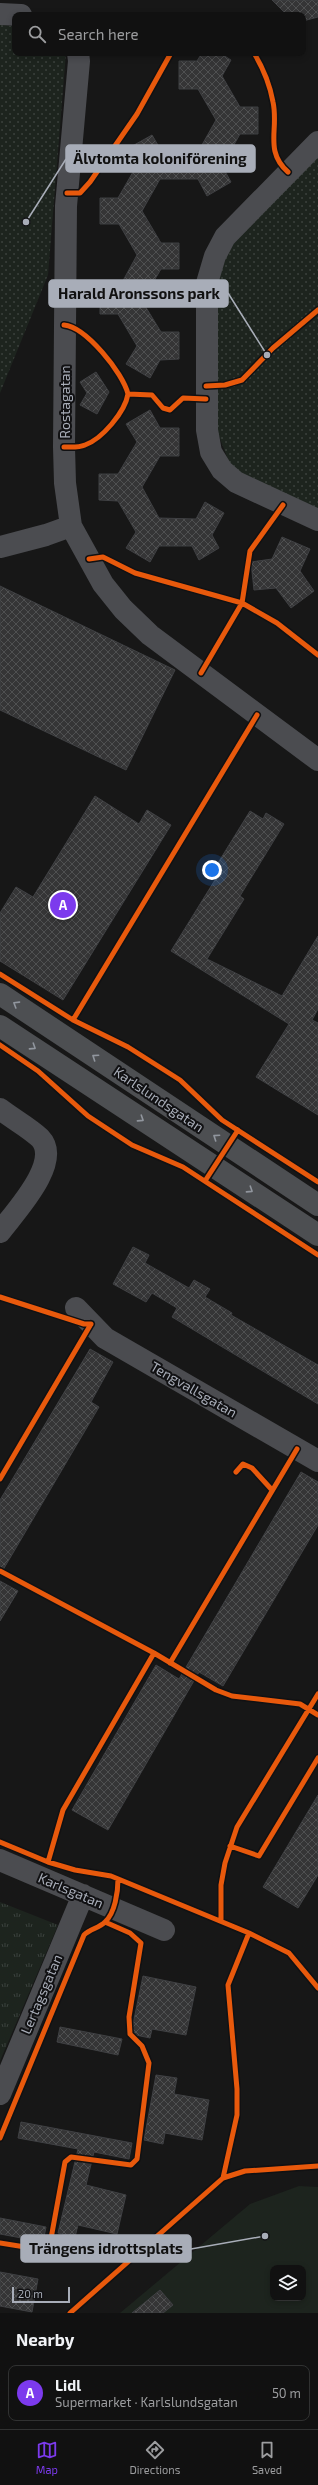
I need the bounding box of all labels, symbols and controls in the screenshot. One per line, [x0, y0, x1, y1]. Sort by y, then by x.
search box [12, 12, 306, 56]
icon: search [26, 23, 48, 45]
text: Search here [58, 25, 139, 43]
callout: Älvtomta koloniförening [66, 145, 255, 172]
text: Älvtomta koloniförening [73, 149, 247, 167]
callout: Harald Aronssons park [49, 280, 228, 307]
text: Harald Aronssons park [58, 284, 221, 302]
street label: Rostagatan [56, 365, 73, 439]
your location [202, 860, 222, 880]
pin: A [50, 890, 76, 920]
one-way arrow [13, 1002, 20, 1009]
one-way arrow [28, 1042, 35, 1049]
one-way arrow [93, 1055, 100, 1062]
street label: Karlslundsgatan [111, 1063, 207, 1135]
one-way arrow [137, 1114, 144, 1121]
one-way arrow [213, 1135, 220, 1142]
one-way arrow [246, 1185, 253, 1193]
street label: Tengvallsgatan [148, 1357, 240, 1421]
street label: Karlsgatan [36, 1869, 106, 1911]
street label: Lertagsgatan [17, 1952, 65, 2036]
callout: Trängens idrottsplats [21, 2235, 191, 2262]
text: Trängens idrottsplats [29, 2239, 183, 2257]
map controls [270, 2265, 306, 2301]
button: layers [270, 2265, 306, 2301]
scale bar [12, 2285, 70, 2304]
text: 20 m [18, 2287, 43, 2300]
text: Nearby [16, 2329, 74, 2349]
text: Lidl [55, 2376, 81, 2394]
text: A [26, 2385, 34, 2401]
text: 50 m [272, 2385, 301, 2401]
text: Supermarket · Karlslundsgatan [55, 2394, 238, 2410]
tab: Map [36, 2439, 58, 2476]
tab: Directions [130, 2439, 180, 2476]
tab: Saved [252, 2439, 282, 2476]

